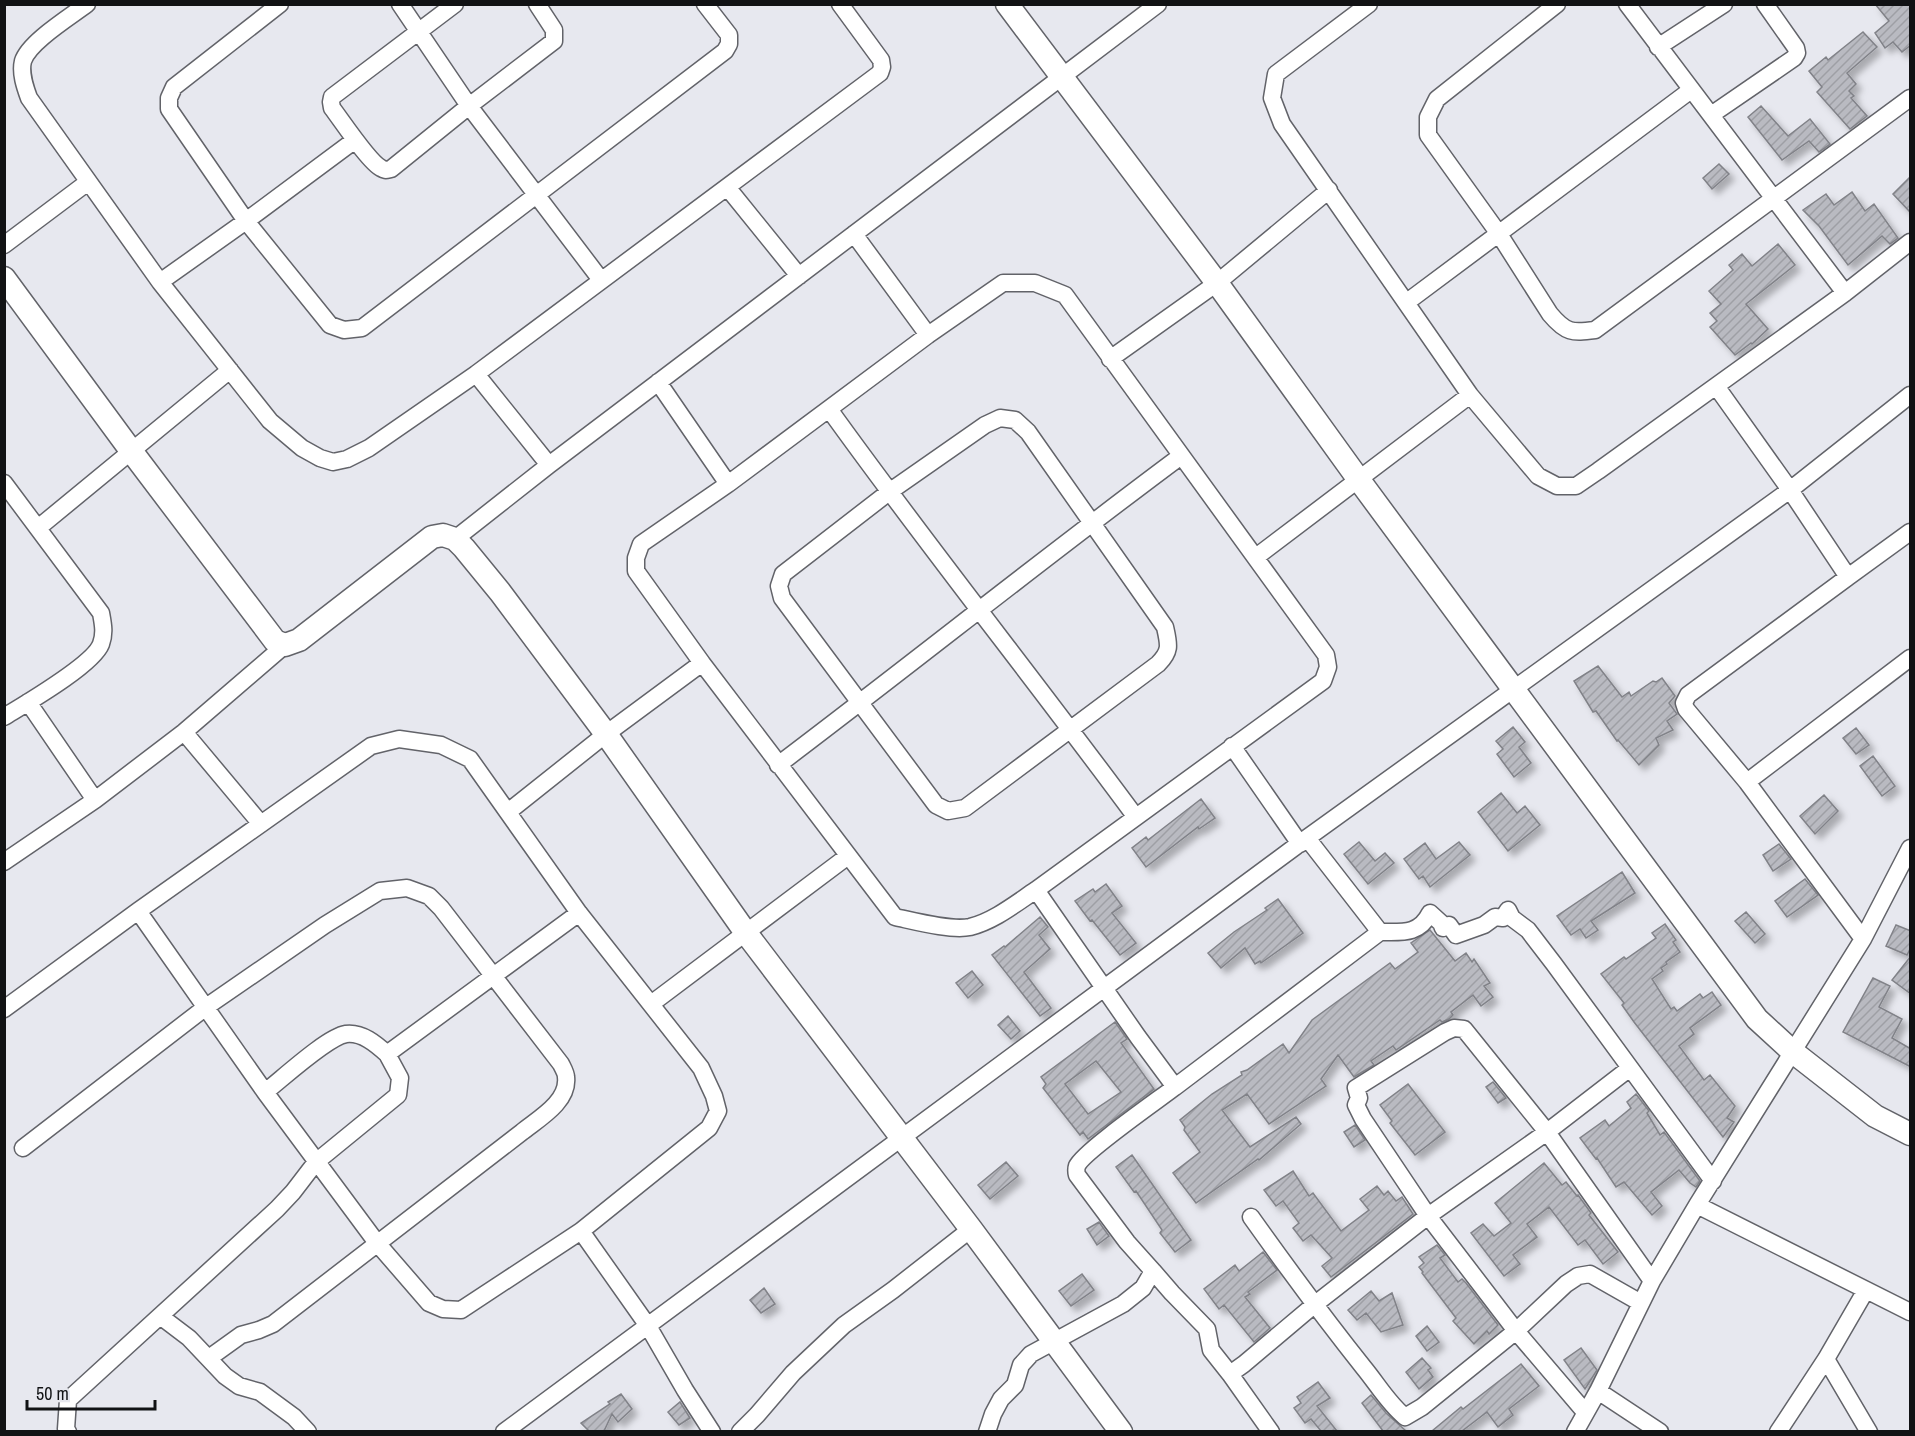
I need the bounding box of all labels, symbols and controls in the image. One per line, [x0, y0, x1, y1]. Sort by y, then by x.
scale bar [27, 1373, 154, 1411]
text: 50 m [36, 1381, 69, 1406]

